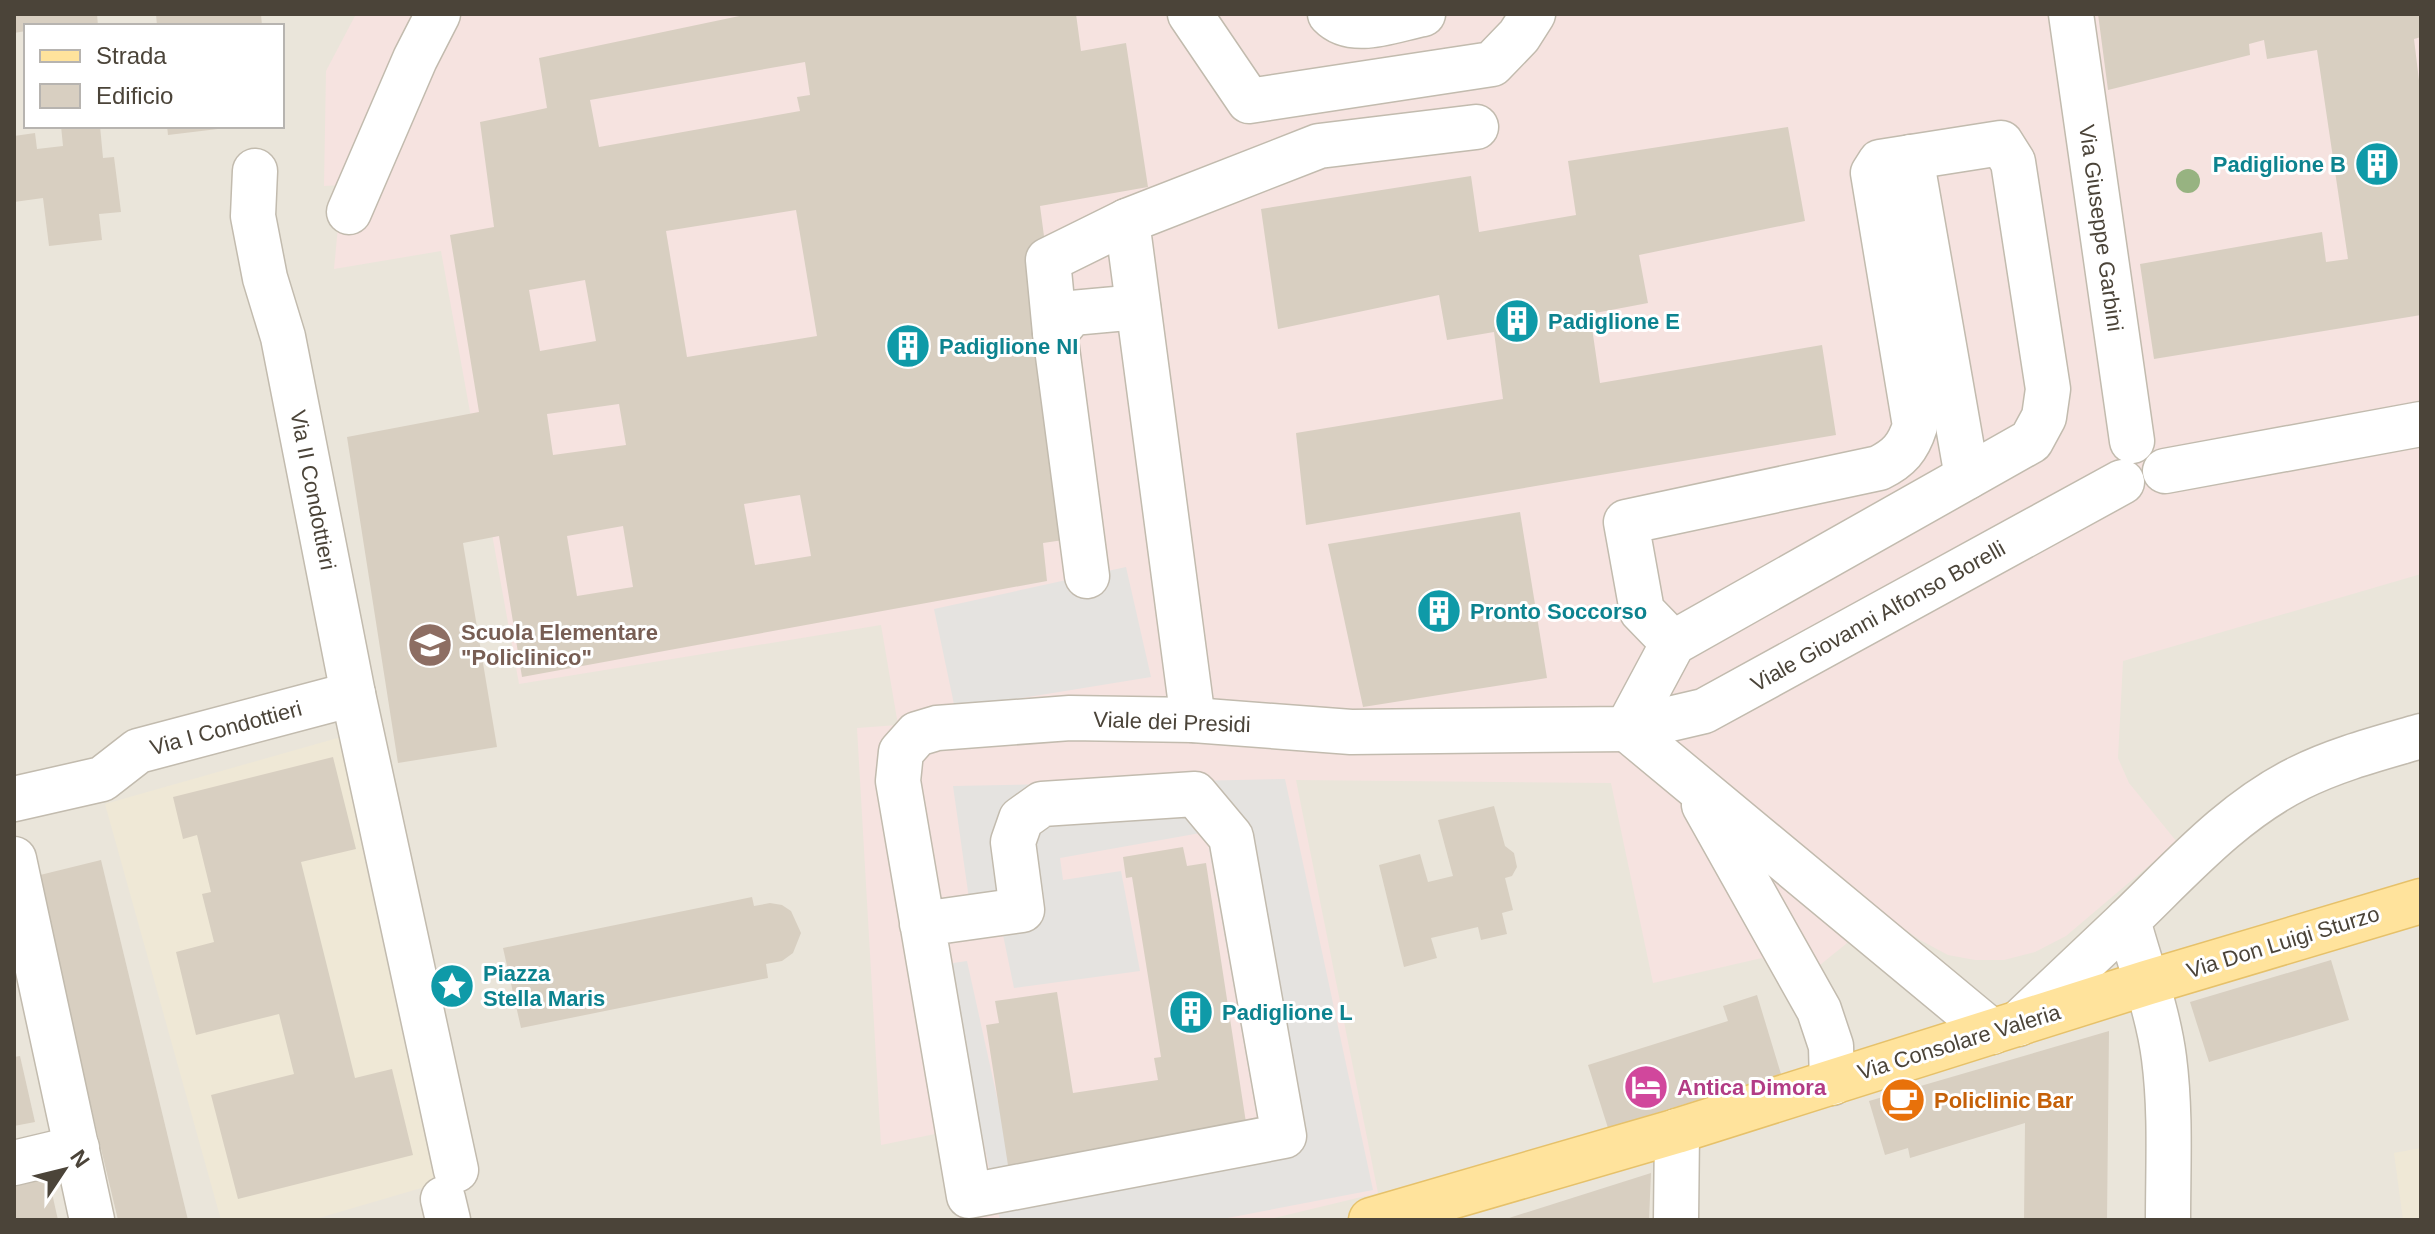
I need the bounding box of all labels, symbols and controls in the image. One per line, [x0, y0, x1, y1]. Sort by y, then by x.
legend [24, 24, 284, 128]
text: Strada [96, 42, 167, 69]
text: Edificio [96, 82, 173, 109]
street label: Via Giuseppe Garbini [2074, 123, 2128, 333]
building icon: Padiglione B [2353, 140, 2401, 188]
place label: Padiglione B [2213, 152, 2346, 177]
building icon: Padiglione E [1493, 297, 1541, 345]
place label: Padiglione E [1548, 309, 1680, 334]
building icon: Padiglione NI [884, 322, 932, 370]
place label: Padiglione NI [939, 334, 1078, 359]
street label: Via II Condottieri [285, 408, 341, 572]
street label: Viale Giovanni Alfonso Borelli [1746, 535, 2010, 697]
building icon: Pronto Soccorso [1415, 587, 1463, 635]
place label: Pronto Soccorso [1470, 599, 1647, 624]
place label: Scuola Elementare "Policlinico" [461, 620, 658, 670]
school or university icon: Scuola Elementare "Policlinico" [406, 621, 454, 669]
street label: Via I Condottieri [147, 696, 305, 760]
street label: Viale dei Presidi [1093, 707, 1251, 737]
street label: Via Don Luigi Sturzo [2184, 901, 2382, 983]
place label: Piazza Stella Maris [483, 961, 605, 1011]
place icon: Piazza Stella Maris [428, 962, 476, 1010]
building icon: Padiglione L [1167, 988, 1215, 1036]
street label: Via Consolare Valeria [1855, 999, 2064, 1085]
place label: Padiglione L [1222, 1000, 1353, 1025]
hotel icon: Antica Dimora [1622, 1063, 1670, 1111]
place label: Antica Dimora [1677, 1075, 1827, 1100]
cafe icon: Policlinic Bar [1879, 1076, 1927, 1124]
place label: Policlinic Bar [1934, 1088, 2074, 1113]
north arrow [24, 1130, 104, 1210]
text: N [65, 1145, 95, 1172]

